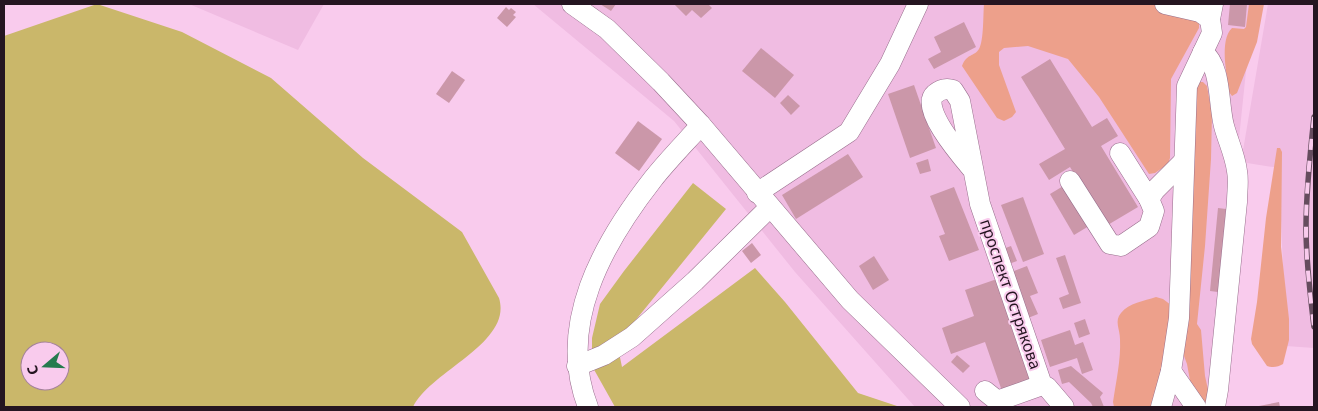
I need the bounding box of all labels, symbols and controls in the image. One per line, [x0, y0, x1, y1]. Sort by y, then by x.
street label: проспект Острякова [975, 216, 1047, 372]
north arrow [20, 341, 70, 391]
text: С [22, 363, 43, 378]

